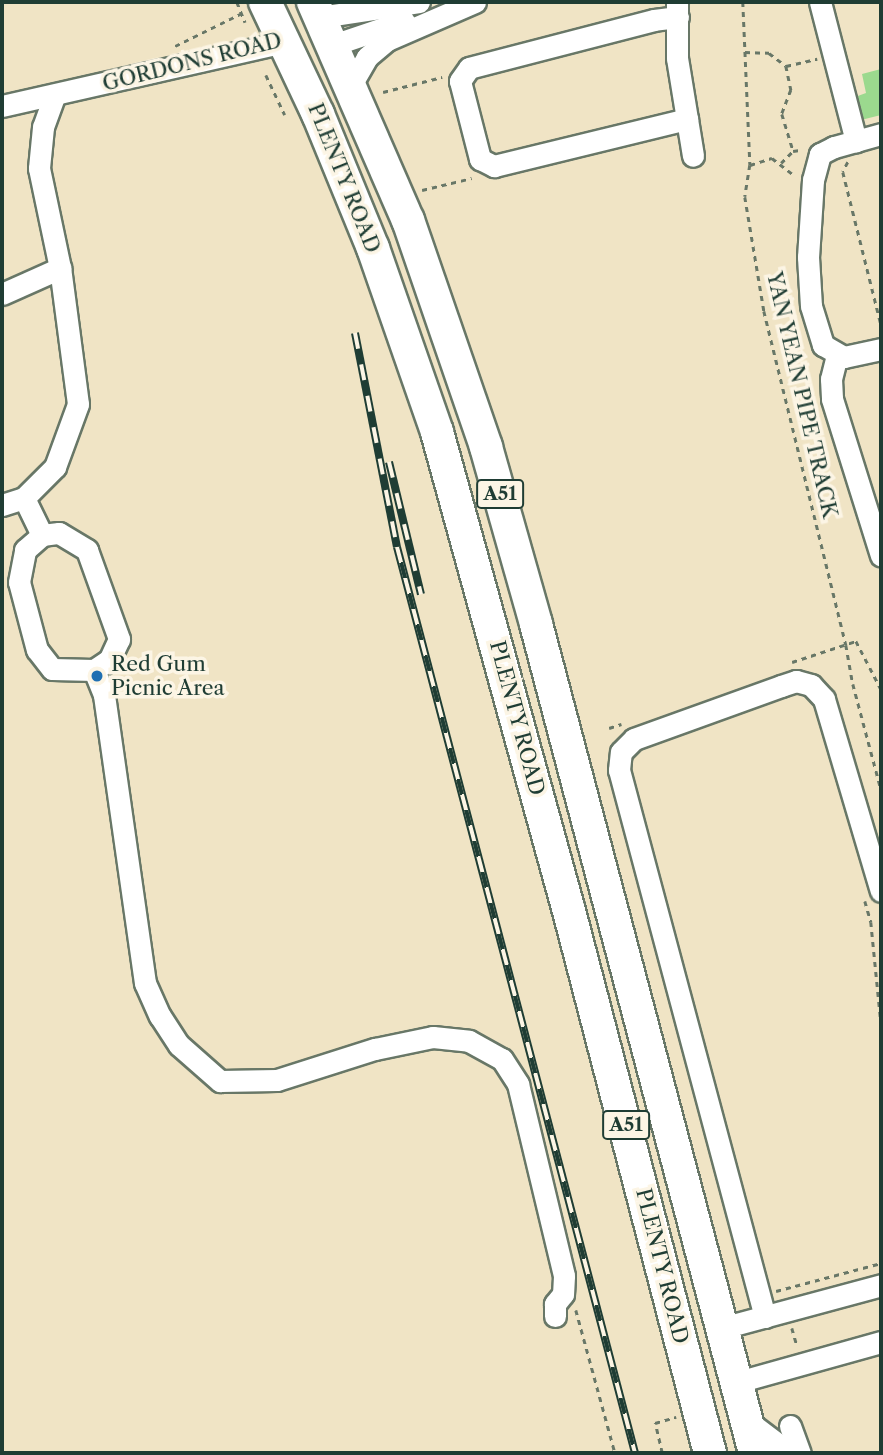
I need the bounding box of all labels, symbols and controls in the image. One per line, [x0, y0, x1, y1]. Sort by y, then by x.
street label: GORDONS ROAD [100, 28, 284, 96]
street label: PLENTY ROAD [302, 99, 386, 257]
street label: YAN YEAN PIPE TRACK [761, 269, 843, 521]
road number: A51 [476, 478, 524, 509]
street label: PLENTY ROAD [484, 637, 550, 799]
place label: Red Gum Picnic Area [111, 651, 225, 701]
marker: Red Gum Picnic Area [89, 668, 105, 684]
road number: A51 [602, 1110, 650, 1140]
street label: PLENTY ROAD [630, 1185, 694, 1347]

